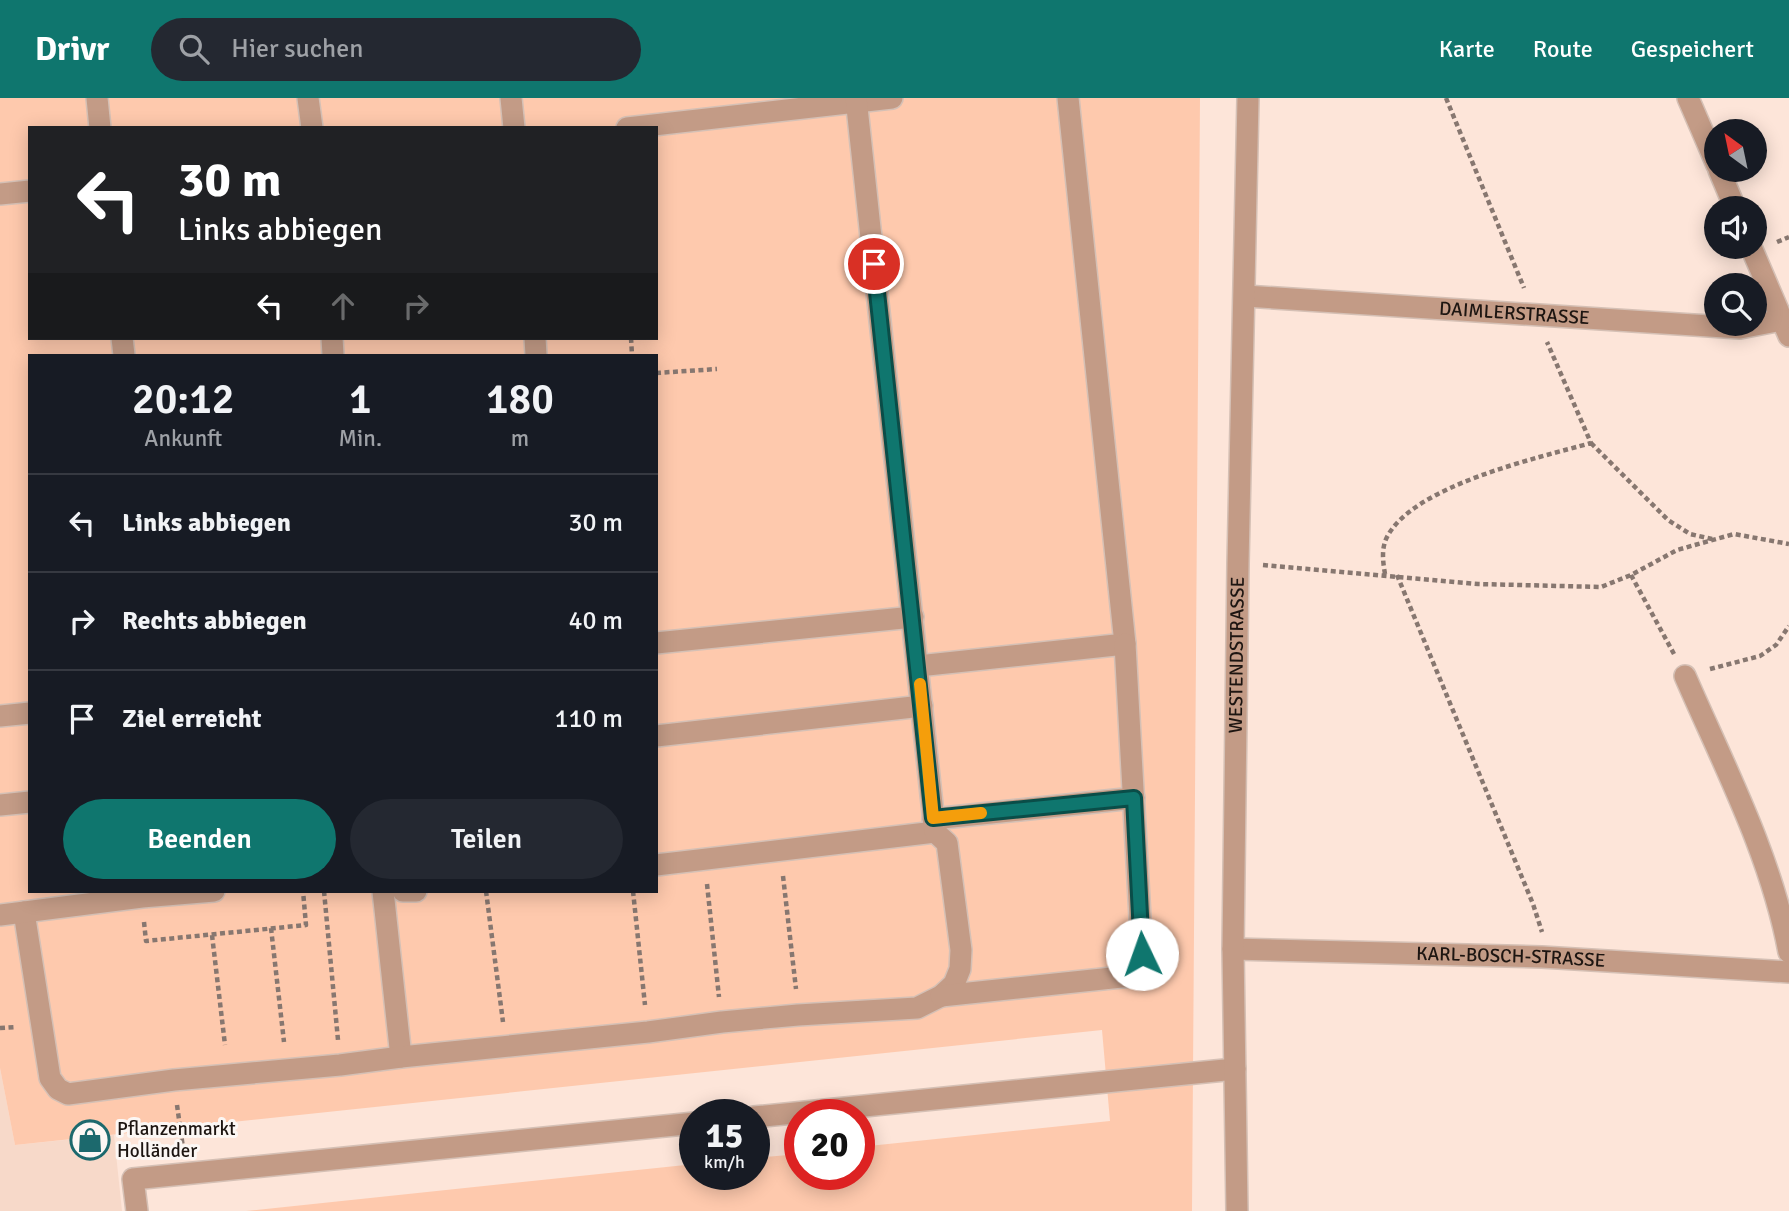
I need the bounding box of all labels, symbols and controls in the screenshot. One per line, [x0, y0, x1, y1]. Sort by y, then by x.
search box [151, 18, 641, 81]
text: Drivr [35, 29, 109, 70]
icon: search [175, 30, 213, 68]
text: Hier suchen [231, 33, 363, 65]
text: Karte [1439, 34, 1495, 64]
text: Route [1533, 34, 1593, 64]
text: Gespeichert [1631, 34, 1754, 64]
north arrow [1704, 119, 1768, 182]
map controls [1704, 119, 1767, 336]
text: 30 m [178, 150, 281, 210]
icon: left [63, 154, 154, 245]
button: sound [1704, 196, 1767, 259]
text: Links abbiegen [178, 210, 382, 249]
pin [844, 234, 904, 294]
icon: arrive [855, 245, 893, 283]
button: search [1704, 273, 1767, 336]
icon: left [251, 287, 289, 325]
icon: ahead [324, 287, 362, 325]
icon: right [397, 287, 435, 325]
street label: DAIMLERSTRASSE [1438, 297, 1590, 330]
text: 20:12 [132, 374, 235, 425]
text: 1 [349, 374, 372, 425]
text: 180 [486, 374, 554, 425]
text: Ankunft [144, 424, 222, 453]
text: Min. [339, 424, 382, 453]
text: m [511, 424, 529, 453]
icon: left [63, 504, 101, 542]
text: Links abbiegen [122, 507, 291, 539]
text: 30 m [568, 507, 623, 539]
street label: WESTENDSTRASSE [1224, 577, 1250, 734]
icon: right [63, 602, 101, 640]
text: Rechts abbiegen [122, 605, 307, 637]
text: 40 m [568, 605, 623, 637]
icon: arrive [63, 700, 101, 738]
text: Ziel erreicht [122, 703, 262, 735]
text: 110 m [554, 703, 623, 735]
button: Beenden [63, 799, 336, 879]
button: Teilen [350, 799, 623, 879]
position arrow [1105, 917, 1179, 991]
street label: KARL-BOSCH-STRASSE [1416, 942, 1606, 973]
speed limit sign: 20 [784, 1099, 875, 1190]
text: 15 [706, 1114, 743, 1157]
place label: Pflanzenmarkt Holländer [117, 1117, 236, 1163]
shop icon: Pflanzenmarkt Holländer [69, 1119, 111, 1161]
text: km/h [704, 1151, 745, 1173]

